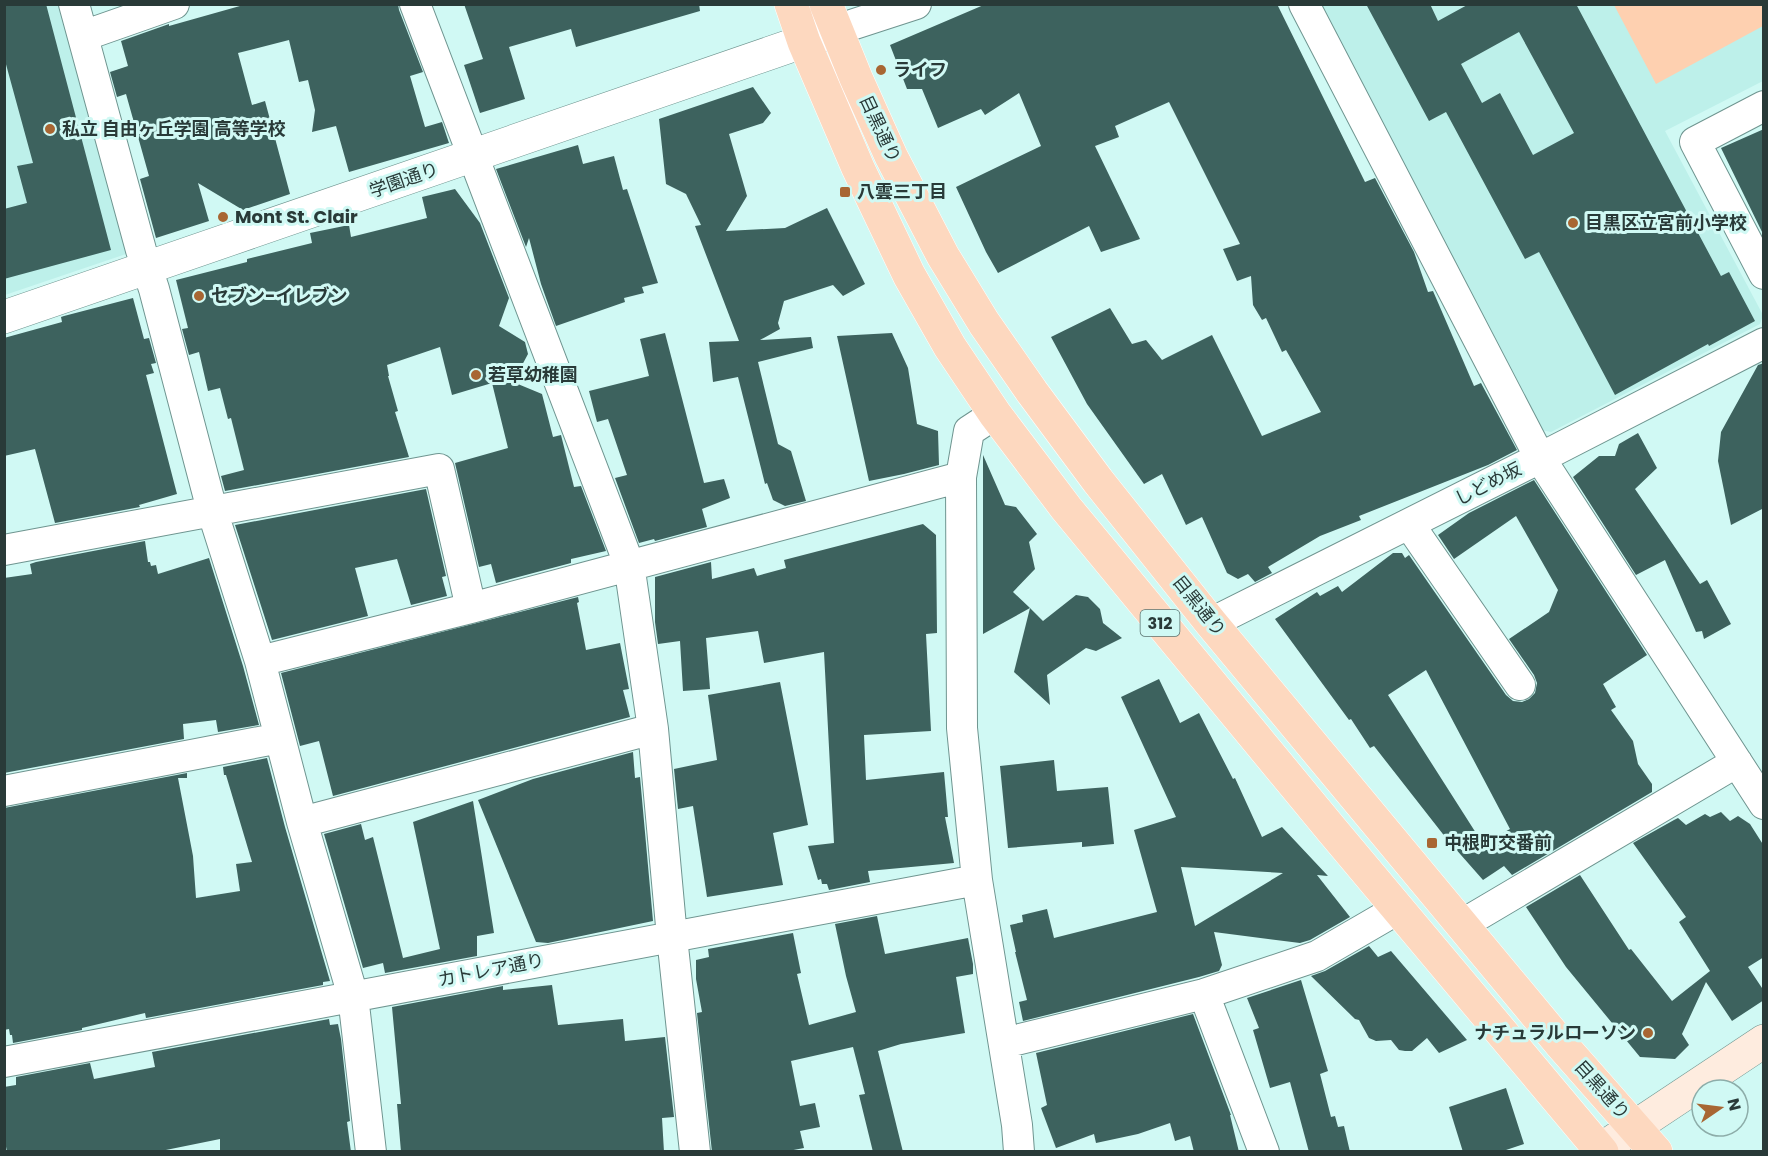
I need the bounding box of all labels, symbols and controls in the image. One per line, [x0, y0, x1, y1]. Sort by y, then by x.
place label: ライフ [893, 57, 947, 82]
marker: ライフ [874, 63, 888, 77]
street label: 目黒通り [854, 91, 907, 167]
place label: 私立 自由ヶ丘学園 高等学校 [62, 116, 286, 141]
marker: 私立 自由ヶ丘学園 高等学校 [43, 122, 57, 136]
street label: 学園通り [366, 156, 442, 203]
place label: 八雲三丁目 [857, 179, 947, 204]
marker: 八雲三丁目 [838, 185, 852, 199]
place label: Mont St. Clair [235, 204, 358, 229]
marker: Mont St. Clair [216, 210, 230, 224]
place label: 目黒区立宮前小学校 [1585, 210, 1747, 235]
marker: 目黒区立宮前小学校 [1566, 216, 1580, 230]
place label: セブン-イレブン [211, 283, 347, 308]
marker: セブン-イレブン [192, 289, 206, 303]
place label: 若草幼稚園 [488, 362, 578, 387]
marker: 若草幼稚園 [469, 368, 483, 382]
street label: しどめ坂 [1450, 456, 1526, 511]
street label: 目黒通り [1167, 570, 1232, 642]
road number: 312 [1140, 610, 1180, 636]
place label: 中根町交番前 [1444, 830, 1552, 855]
marker: 中根町交番前 [1425, 836, 1439, 850]
street label: カトレア通り [436, 947, 546, 992]
place label: ナチュラルローソン [1474, 1020, 1636, 1045]
marker: ナチュラルローソン [1641, 1026, 1655, 1040]
street label: 目黒通り [1569, 1055, 1636, 1125]
north arrow [1690, 1078, 1750, 1138]
text: N [1721, 1096, 1747, 1113]

